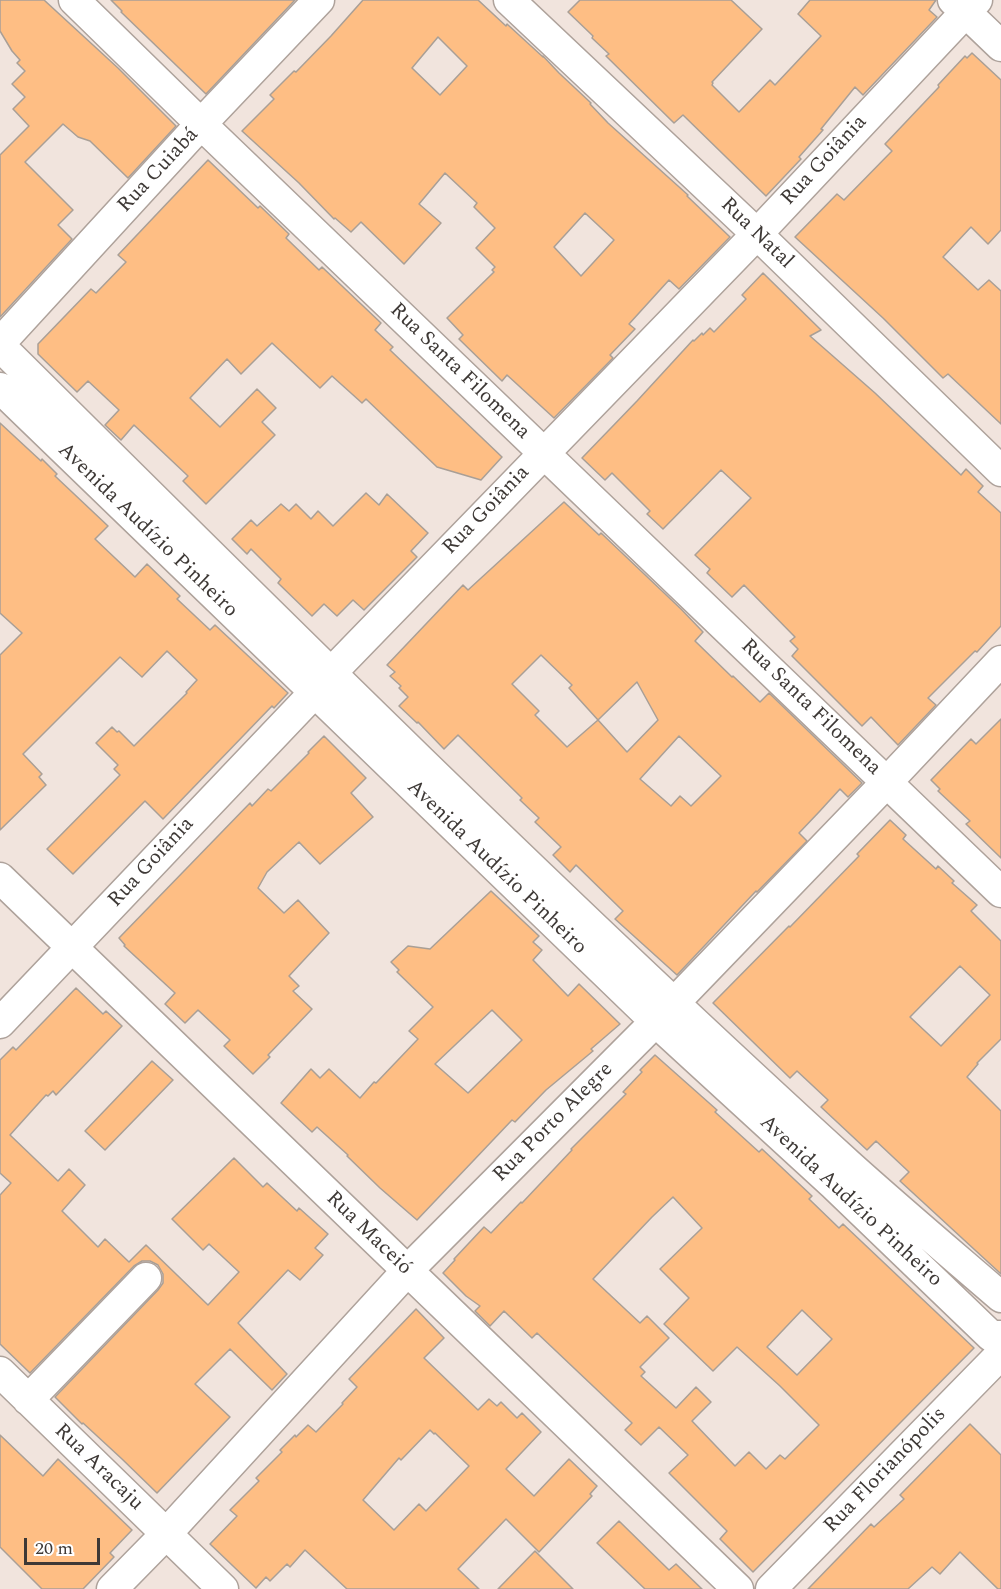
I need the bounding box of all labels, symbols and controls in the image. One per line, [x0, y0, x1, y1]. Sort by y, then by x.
street label: Rua Goiânia [777, 111, 873, 211]
street label: Rua Cuiabá [113, 123, 205, 219]
street label: Rua Natal [714, 193, 798, 275]
street label: Rua Santa Filomena [384, 298, 534, 446]
street label: Avenida Audízio Pinheiro [52, 438, 242, 624]
street label: Rua Goiânia [438, 461, 536, 561]
street label: Rua Santa Filomena [735, 634, 885, 782]
street label: Avenida Audízio Pinheiro [401, 775, 591, 961]
street label: Rua Goiânia [104, 813, 200, 913]
street label: Rua Porto Alegre [489, 1058, 619, 1188]
street label: Avenida Audízio Pinheiro [753, 1111, 947, 1293]
street label: Rua Maceió [320, 1187, 416, 1281]
street label: Rua Florianópolis [820, 1403, 952, 1539]
street label: Rua Aracaju [48, 1419, 148, 1517]
scale bar [27, 1526, 104, 1564]
text: 20 m [35, 1535, 73, 1562]

